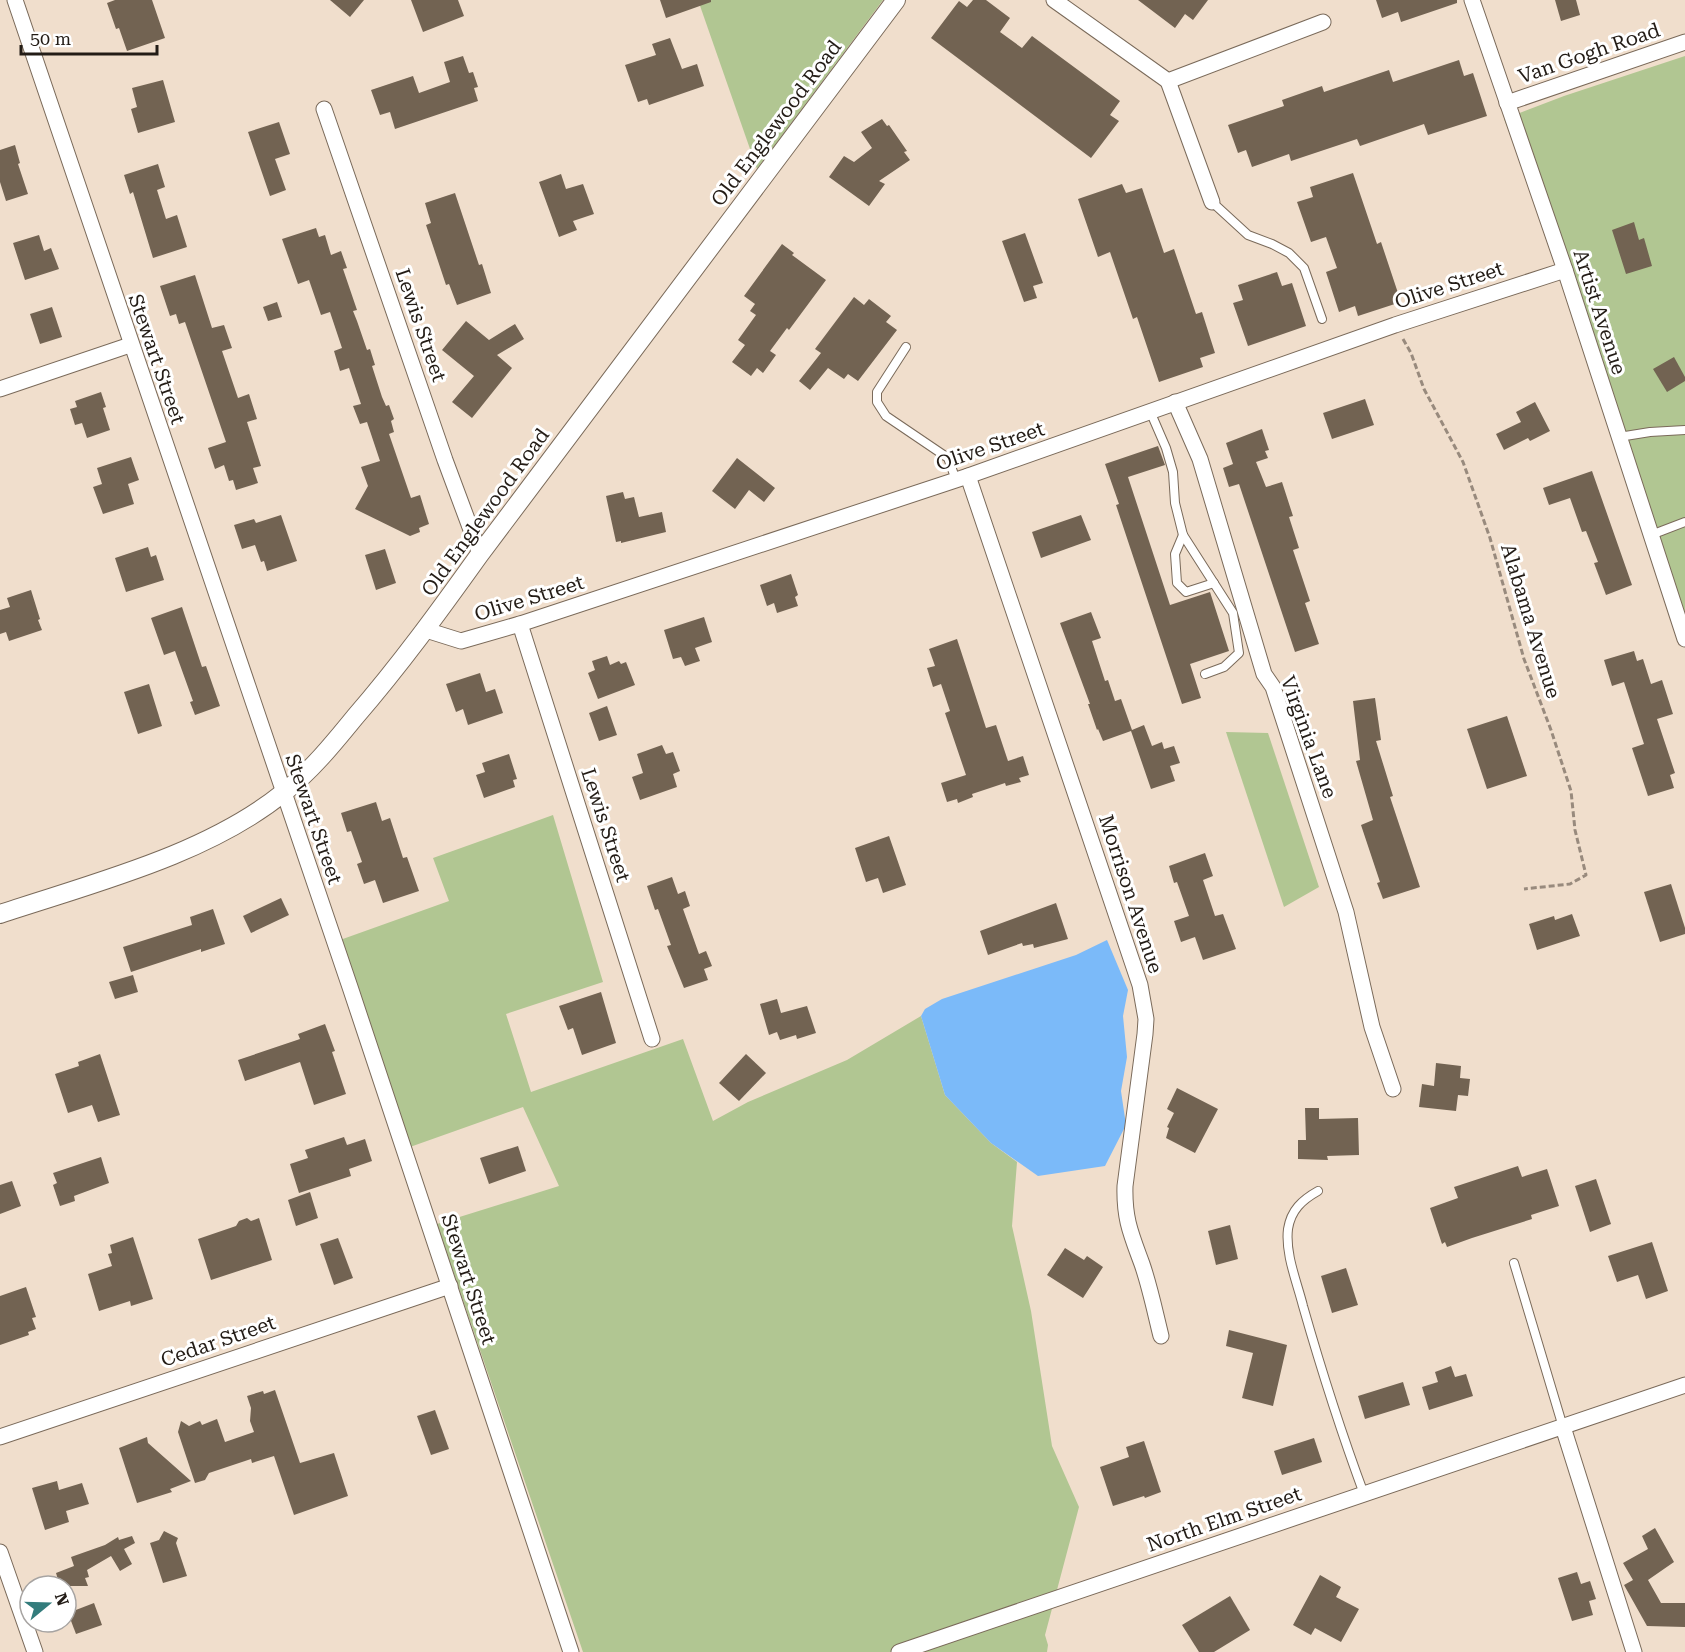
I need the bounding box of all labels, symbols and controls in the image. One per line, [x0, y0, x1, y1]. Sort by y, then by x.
street label: Van Gogh Road [1515, 17, 1663, 88]
scale bar [21, 18, 158, 56]
text: 50 m [30, 28, 71, 49]
street label: Old Englewood Road [706, 35, 846, 211]
street label: Artist Avenue [1568, 246, 1632, 378]
street label: Olive Street [1392, 256, 1507, 314]
street label: Lewis Street [390, 265, 452, 385]
street label: Stewart Street [124, 291, 191, 428]
street label: Olive Street [933, 416, 1048, 476]
street label: Old Englewood Road [416, 423, 554, 601]
street label: Alabama Avenue [1496, 541, 1566, 701]
street label: Olive Street [471, 570, 587, 626]
street label: Virginia Lane [1276, 673, 1342, 801]
street label: Stewart Street [281, 751, 348, 888]
street label: Lewis Street [576, 765, 636, 885]
street label: Morrison Avenue [1094, 812, 1168, 976]
street label: Stewart Street [437, 1211, 502, 1348]
street label: Cedar Street [157, 1310, 279, 1372]
street label: North Elm Street [1144, 1481, 1305, 1557]
north arrow [18, 1574, 78, 1634]
text: N [51, 1590, 73, 1608]

